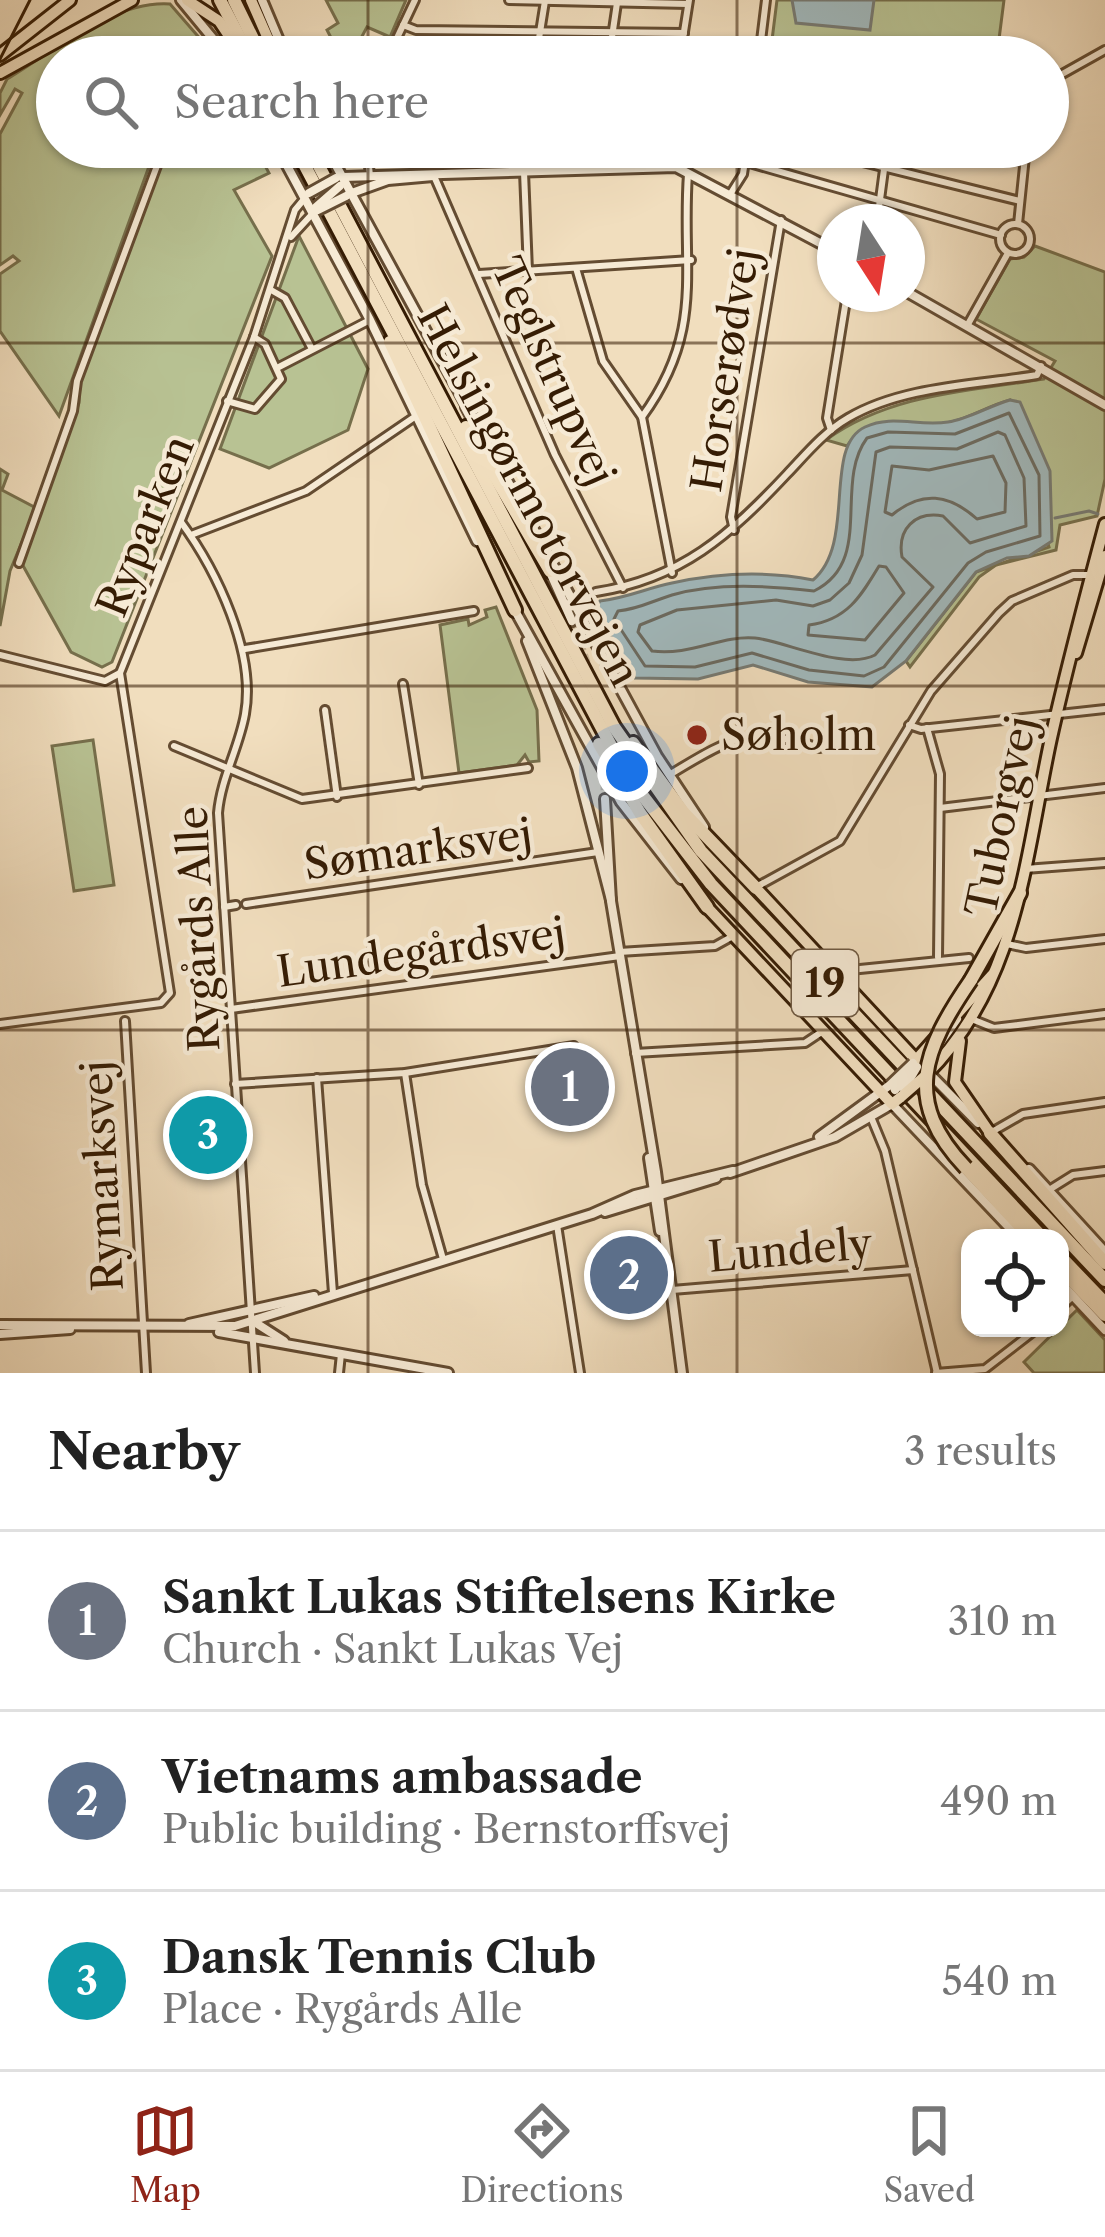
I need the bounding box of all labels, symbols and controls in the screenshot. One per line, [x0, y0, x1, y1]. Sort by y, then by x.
search box [36, 36, 1069, 168]
icon: search [78, 69, 144, 135]
text: Search here [174, 74, 429, 130]
north arrow [817, 204, 925, 312]
street label: Horserødvej [680, 245, 770, 495]
street label: Teglstrupvej [481, 249, 627, 493]
street label: Helsingørmotorvejen [406, 295, 652, 695]
street label: Ryparken [85, 428, 205, 624]
place label: Søholm [721, 709, 876, 761]
street label: Tuborgvej [954, 711, 1048, 921]
marker: Søholm [684, 722, 710, 748]
your location [597, 741, 657, 801]
street label: Rygårds Alle [166, 805, 230, 1053]
street label: Sømarksvej [301, 807, 535, 891]
street label: Lundegårdsvej [273, 906, 569, 998]
road number: 19 [792, 950, 858, 1016]
pin: 1 [531, 1042, 609, 1132]
street label: Rymarksvej [70, 1059, 134, 1293]
pin: 3 [169, 1090, 247, 1180]
street label: Lundely [706, 1217, 875, 1283]
map controls [961, 1229, 1069, 1337]
button: locate [961, 1229, 1069, 1337]
pin: 2 [590, 1230, 668, 1320]
text: Nearby [48, 1420, 240, 1482]
text: 3 results [904, 1427, 1057, 1475]
text: Sankt Lukas Stiftelsens Kirke [162, 1569, 836, 1625]
text: 1 [78, 1597, 96, 1645]
text: 310 m [948, 1597, 1057, 1645]
text: Church · Sankt Lukas Vej [162, 1625, 623, 1673]
text: Vietnams ambassade [162, 1749, 642, 1805]
text: 2 [75, 1777, 99, 1825]
text: 490 m [940, 1777, 1057, 1825]
text: Public building · Bernstorffsvej [162, 1805, 730, 1853]
text: Dansk Tennis Club [162, 1929, 596, 1985]
text: 3 [76, 1957, 98, 2005]
text: 540 m [942, 1957, 1057, 2005]
text: Place · Rygårds Alle [162, 1985, 522, 2033]
tab: Map [130, 2098, 201, 2211]
tab: Directions [461, 2098, 624, 2211]
tab: Saved [883, 2098, 975, 2211]

